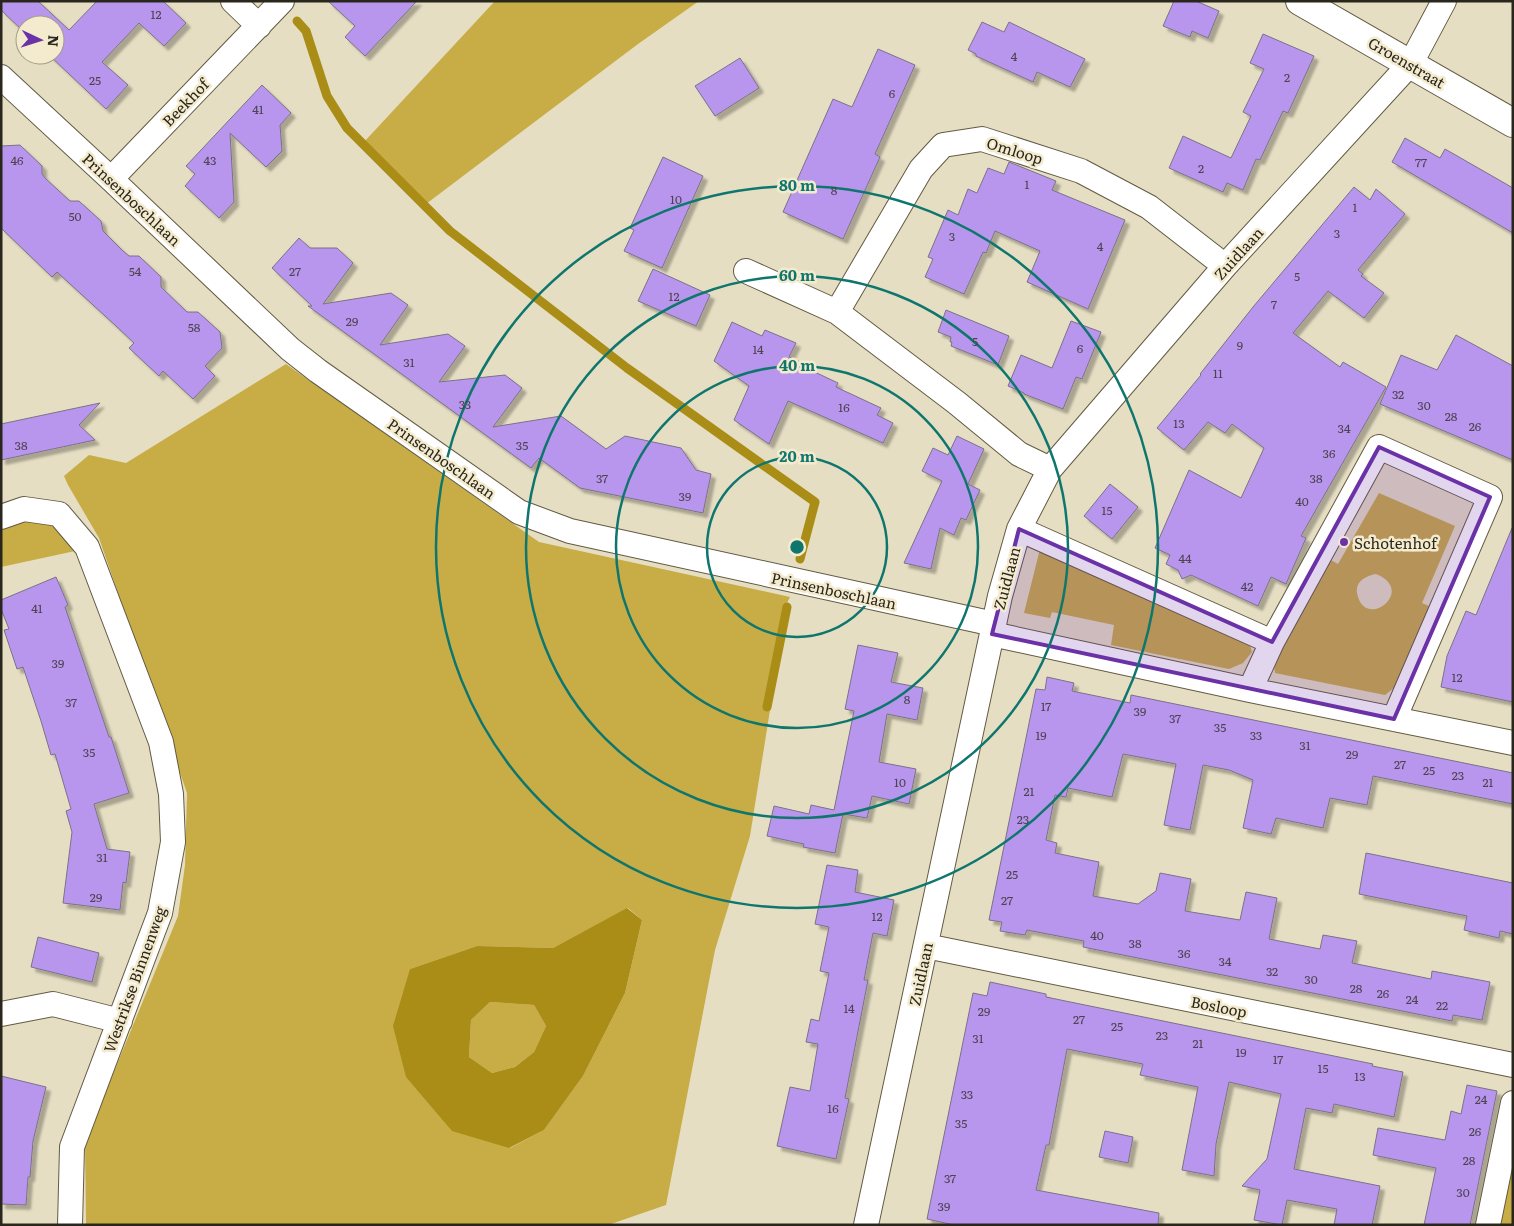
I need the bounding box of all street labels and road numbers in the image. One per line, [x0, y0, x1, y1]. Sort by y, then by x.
street label: Groenstraat [1364, 31, 1450, 93]
street label: Beekhof [156, 72, 215, 131]
street label: Omloop [984, 131, 1046, 169]
street label: Prinsenboschlaan [78, 147, 187, 251]
street label: Zuidlaan [1208, 221, 1268, 285]
street label: Prinsenboschlaan [383, 412, 501, 504]
street label: Zuidlaan [987, 544, 1025, 612]
street label: Prinsenboschlaan [769, 565, 899, 615]
street label: Westrikse Binnenweg [97, 902, 171, 1055]
street label: Zuidlaan [902, 940, 938, 1008]
street label: Bosloop [1189, 989, 1249, 1023]

